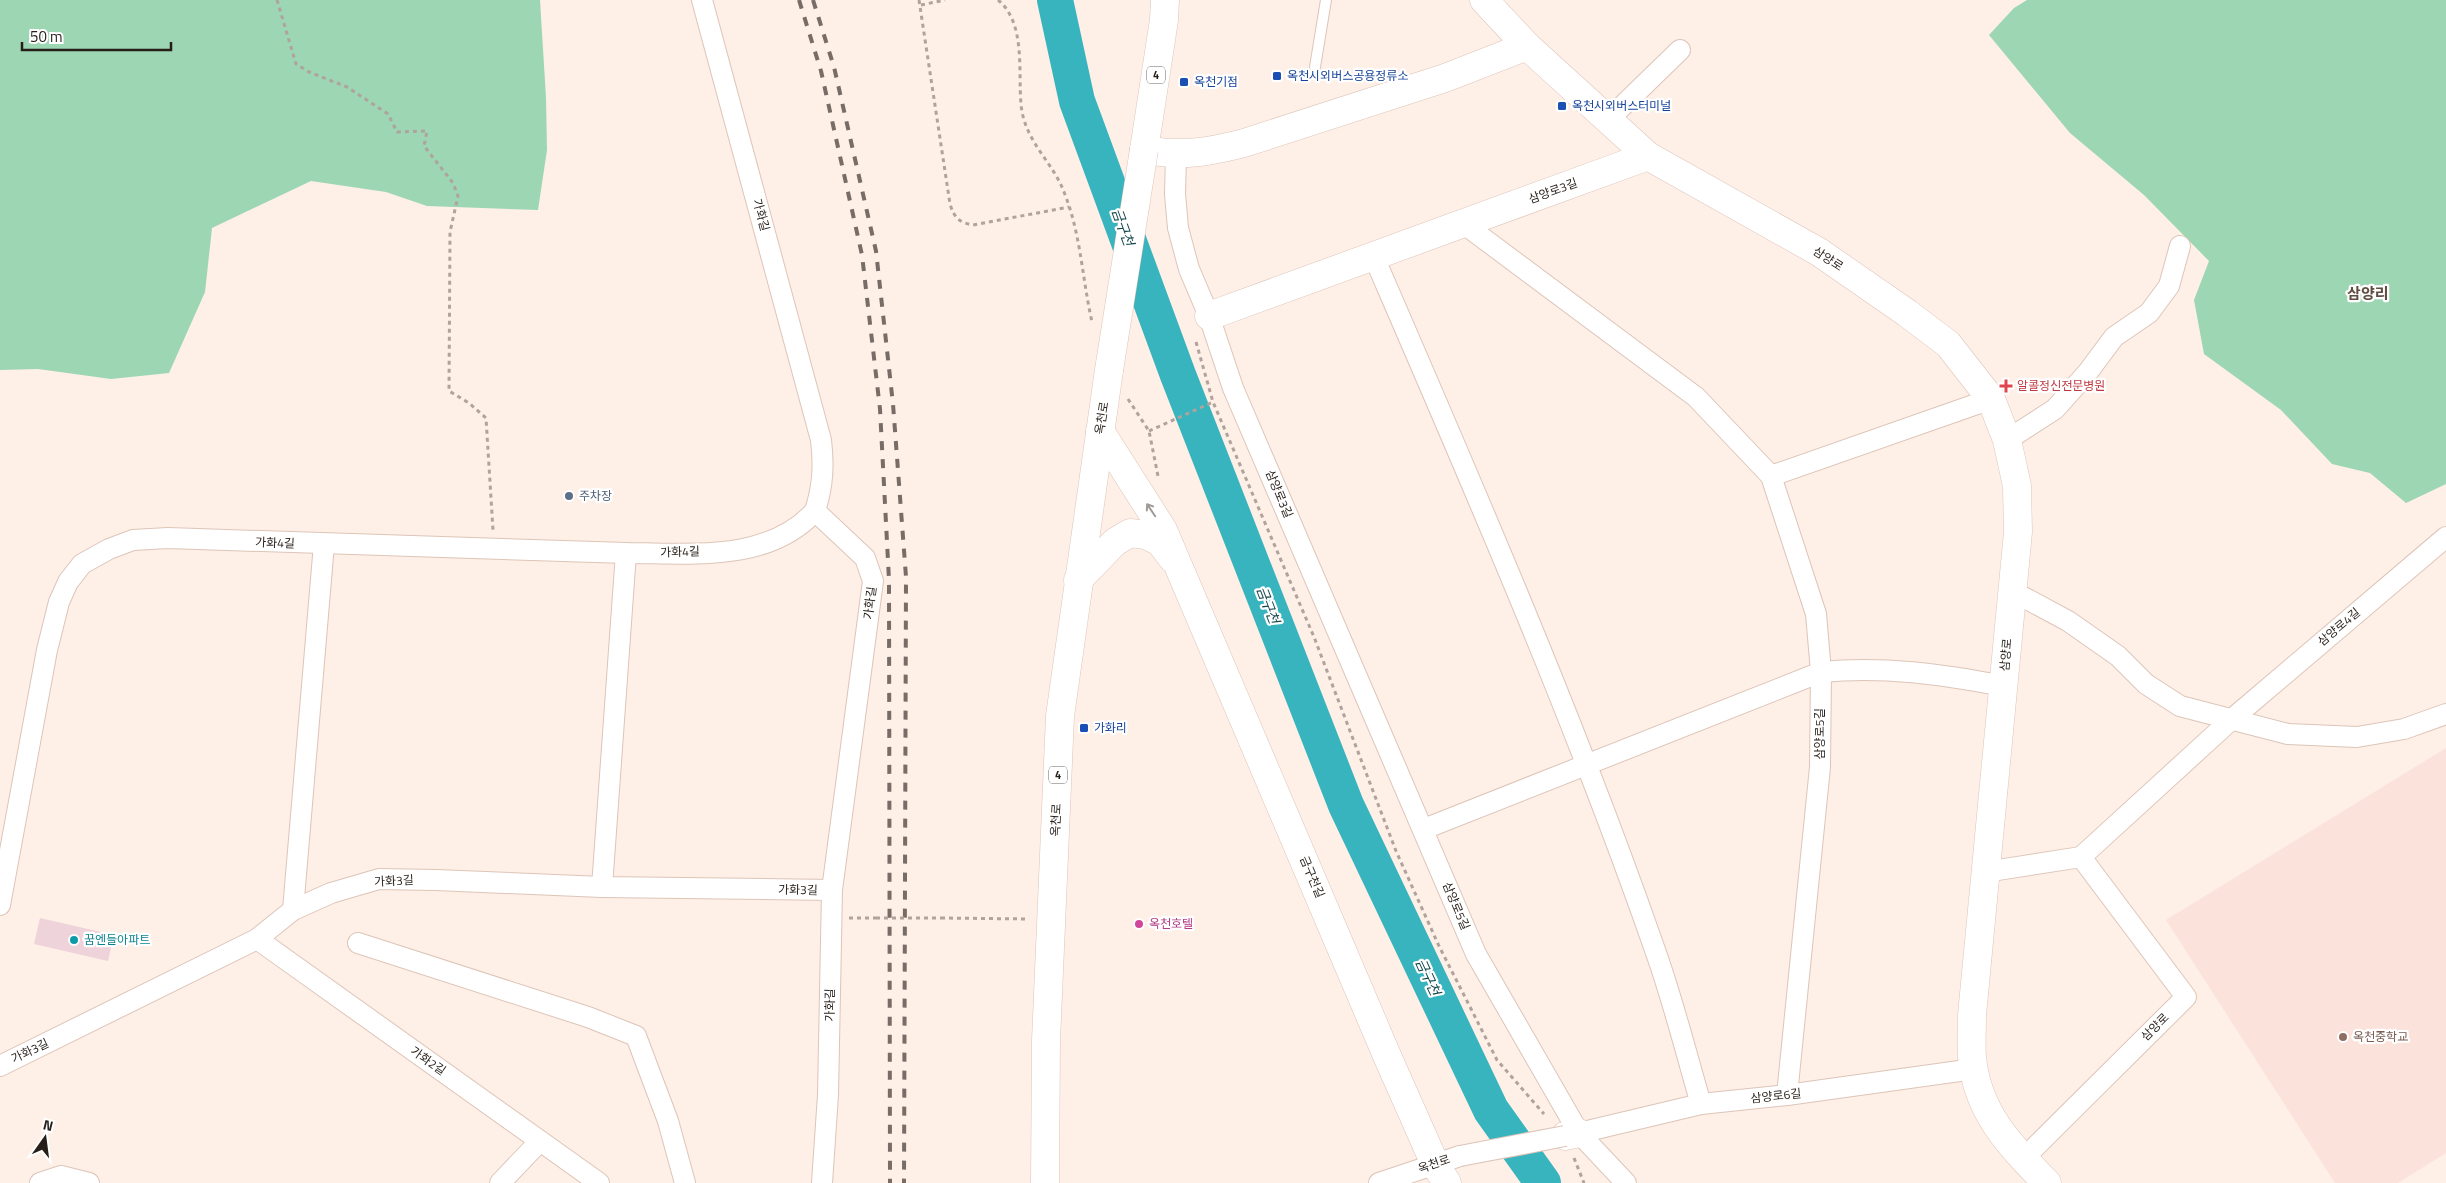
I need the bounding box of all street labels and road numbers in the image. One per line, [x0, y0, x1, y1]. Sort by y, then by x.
road number: 4 [1147, 66, 1165, 84]
street label: 삼양로3길 [1526, 173, 1580, 208]
street label: 가화길 [748, 196, 775, 233]
street label: 삼양로 [1809, 242, 1847, 276]
street label: 옥천로 [1090, 400, 1113, 436]
street label: 삼양로3길 [1261, 467, 1298, 521]
street label: 가화4길 [255, 532, 295, 553]
street label: 가화4길 [660, 541, 700, 562]
street label: 가화길 [858, 585, 881, 621]
street label: 삼양로4길 [2313, 603, 2364, 650]
street label: 삼양로 [1995, 638, 2016, 672]
street label: 삼양로5길 [1810, 709, 1829, 759]
road number: 4 [1049, 766, 1067, 784]
street label: 옥천로 [1045, 803, 1066, 837]
street label: 금구천길 [1295, 853, 1330, 901]
street label: 가화3길 [374, 870, 414, 891]
street label: 삼양로5길 [1438, 879, 1475, 933]
street label: 가화3길 [778, 880, 818, 899]
street label: 가화길 [820, 988, 839, 1022]
street label: 삼양로 [2136, 1008, 2173, 1045]
street label: 가화3길 [8, 1033, 52, 1068]
street label: 가화2길 [407, 1041, 450, 1080]
street label: 삼양로6길 [1750, 1083, 1802, 1108]
street label: 옥천로 [1415, 1149, 1453, 1178]

